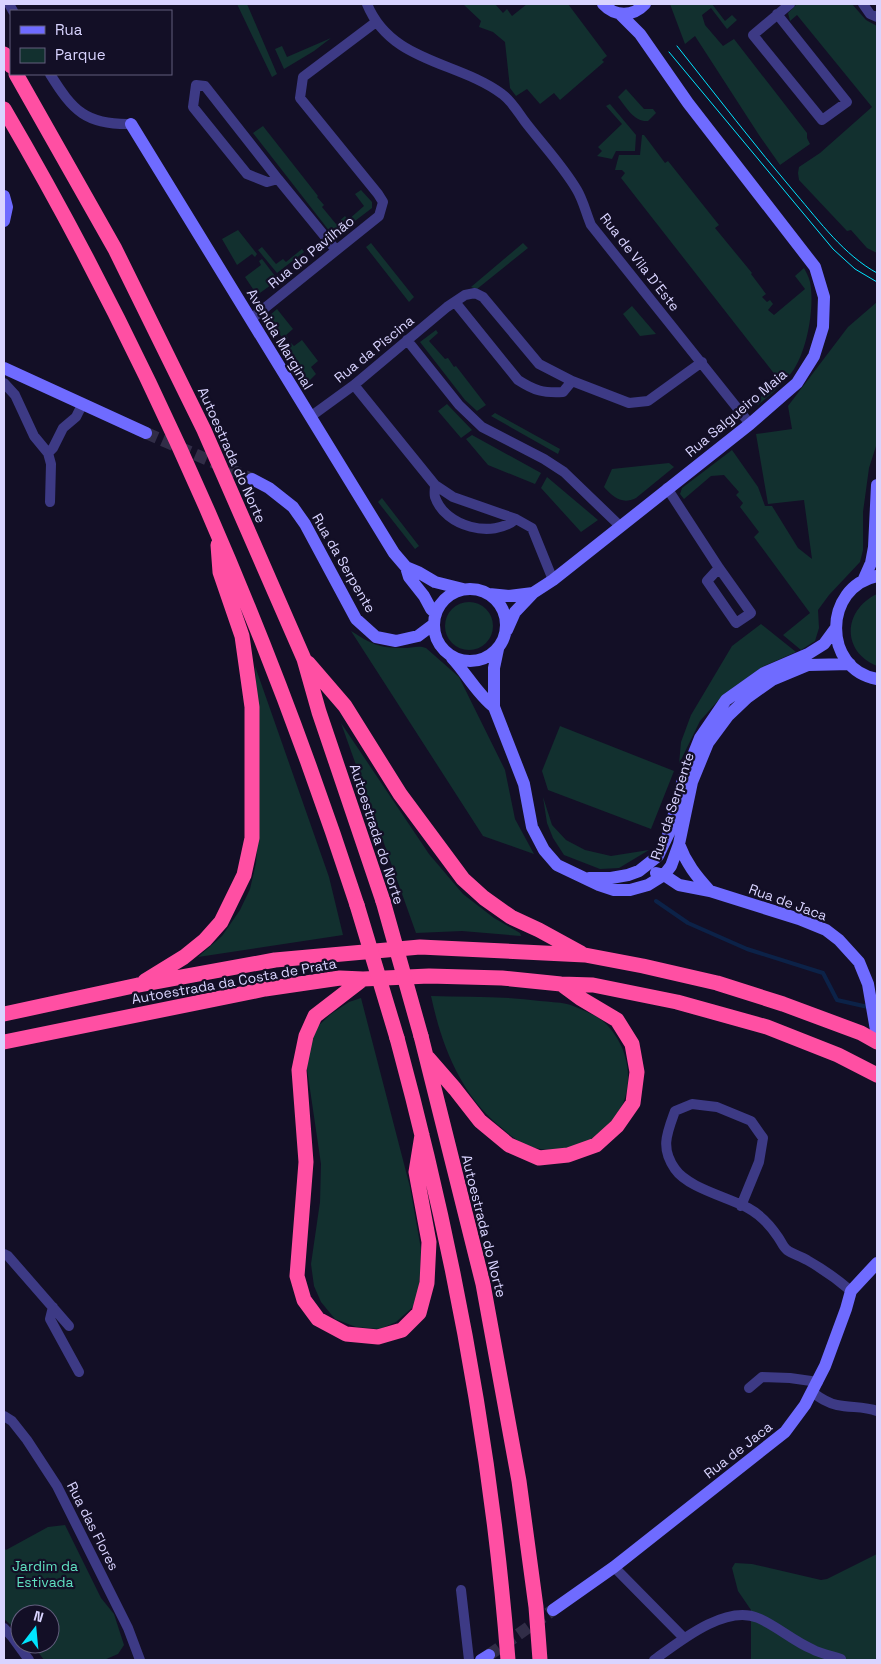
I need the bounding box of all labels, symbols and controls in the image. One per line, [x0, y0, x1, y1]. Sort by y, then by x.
legend [10, 10, 172, 75]
text: Rua [55, 20, 83, 39]
text: Parque [55, 45, 106, 64]
street label: Rua de Vila D´Este [596, 209, 684, 315]
street label: Rua do Pavilhão [264, 212, 358, 292]
street label: Avenida Marginal [243, 285, 317, 393]
street label: Rua da Piscina [330, 311, 418, 387]
street label: Rua Salgueiro Maia [681, 365, 791, 461]
street label: Autoestrada do Norte [194, 384, 270, 526]
street label: Rua da Serpente [308, 510, 380, 616]
street label: Rua da Serpente [646, 750, 698, 862]
street label: Autoestrada do Norte [346, 761, 408, 907]
street label: Rua de Jaca [746, 879, 830, 925]
street label: Autoestrada da Costa de Prata [130, 954, 338, 1008]
street label: Autoestrada do Norte [458, 1153, 510, 1299]
street label: Rua de Jaca [700, 1418, 776, 1482]
street label: Rua das Flores [63, 1479, 123, 1573]
park label: Jardim da Estivada [12, 1557, 78, 1591]
north arrow [10, 1604, 60, 1654]
text: N [32, 1607, 46, 1626]

